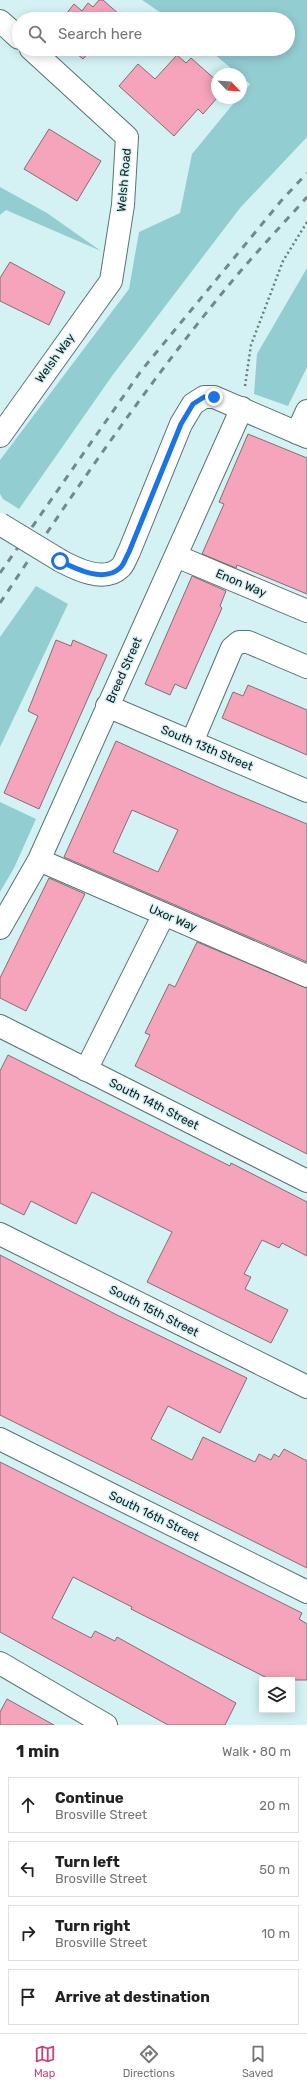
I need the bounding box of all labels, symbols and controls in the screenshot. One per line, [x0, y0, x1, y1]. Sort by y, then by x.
search box [12, 12, 295, 56]
icon: search [26, 23, 48, 45]
text: Search here [58, 25, 142, 43]
north arrow [211, 68, 247, 104]
street label: Welsh Road [114, 148, 134, 212]
street label: Welsh Way [32, 330, 78, 385]
route end [205, 388, 223, 406]
route start [51, 552, 69, 570]
street label: Enon Way [213, 566, 269, 600]
street label: Breed Street [103, 635, 145, 705]
street label: South 13th Street [159, 722, 255, 774]
street label: Uxor Way [147, 902, 200, 935]
street label: South 14th Street [107, 1075, 201, 1133]
street label: South 15th Street [107, 1282, 201, 1340]
street label: South 16th Street [107, 1488, 202, 1544]
map controls [259, 1677, 295, 1713]
button: layers [259, 1677, 295, 1713]
text: 1 min [16, 1741, 59, 1761]
text: Walk · 80 m [222, 1744, 291, 1759]
text: Continue [55, 1789, 124, 1807]
icon: ahead [17, 1794, 39, 1816]
text: 20 m [259, 1798, 290, 1813]
text: Brosville Street [55, 1807, 147, 1822]
text: Turn left [55, 1853, 120, 1871]
icon: left [17, 1858, 39, 1880]
text: 50 m [259, 1862, 290, 1877]
text: Brosville Street [55, 1871, 147, 1886]
text: Turn right [55, 1917, 130, 1935]
icon: right [17, 1922, 39, 1944]
text: 10 m [261, 1926, 290, 1941]
text: Brosville Street [55, 1935, 147, 1950]
icon: arrive [17, 1986, 39, 2008]
text: Arrive at destination [55, 1988, 210, 2006]
tab: Map [34, 2043, 56, 2080]
tab: Directions [123, 2043, 175, 2080]
tab: Saved [242, 2043, 273, 2080]

